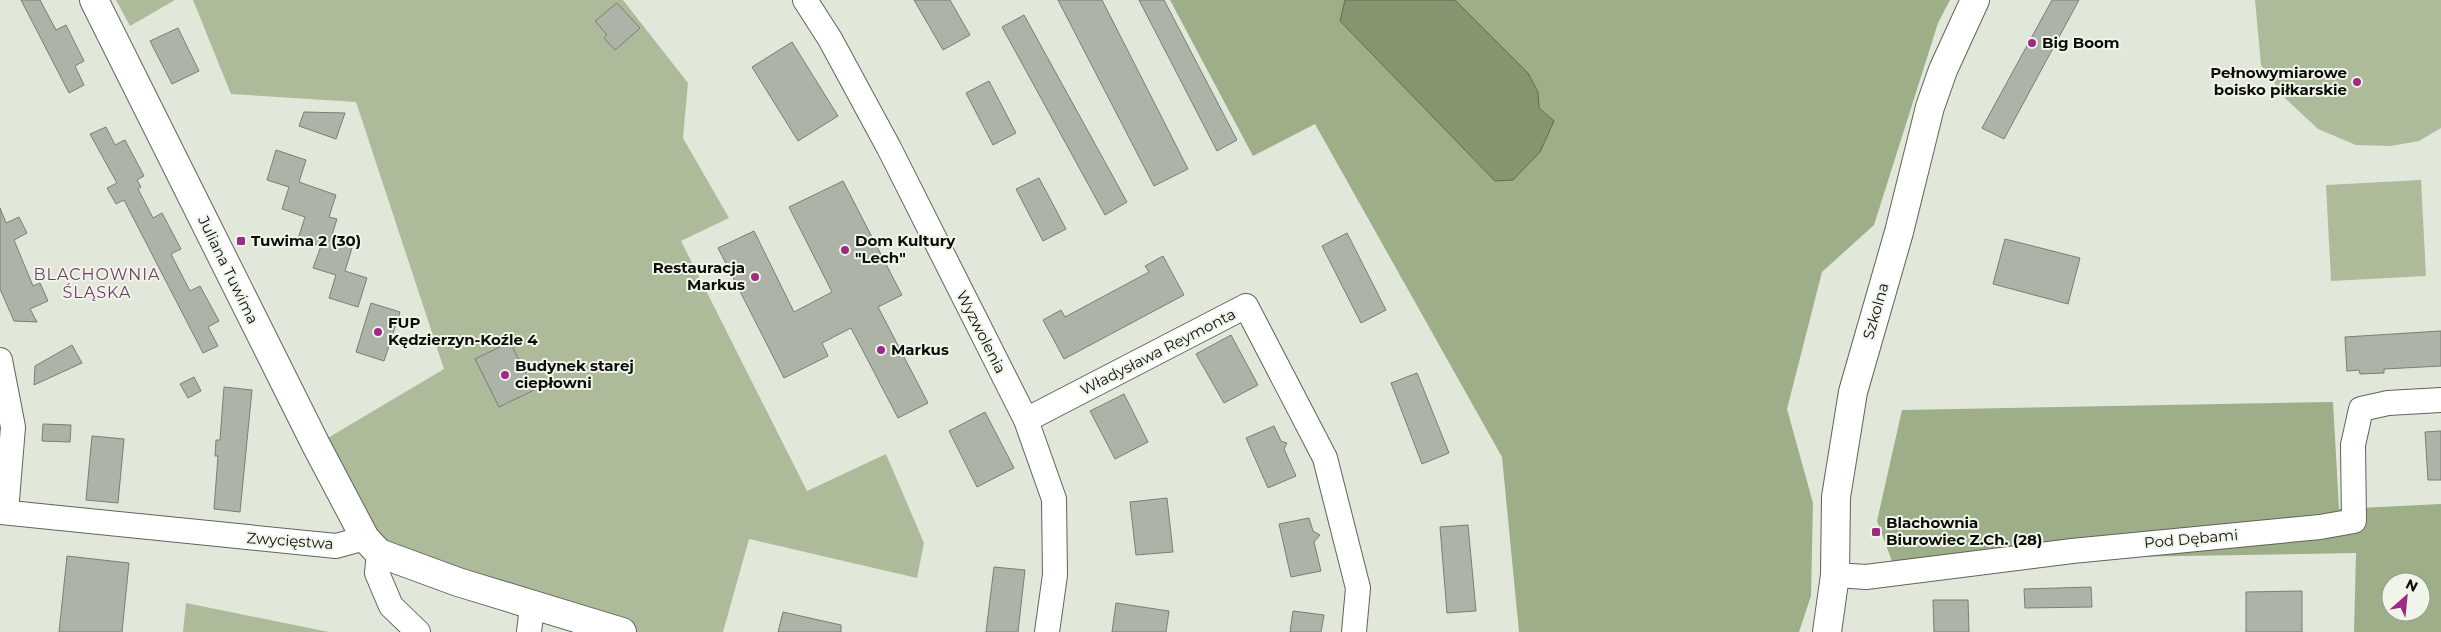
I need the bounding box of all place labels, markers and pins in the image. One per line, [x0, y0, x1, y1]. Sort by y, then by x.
place label: Big Boom [2042, 33, 2120, 52]
marker: Big Boom [2026, 37, 2038, 49]
place label: Pełnowymiarowe boisko piłkarskie [2210, 63, 2347, 99]
marker: Pełnowymiarowe boisko piłkarskie [2351, 76, 2363, 88]
place label: Tuwima 2 (30) [251, 231, 361, 250]
place label: Dom Kultury "Lech" [855, 231, 956, 267]
marker: Tuwima 2 (30) [235, 235, 247, 247]
marker: Dom Kultury "Lech" [839, 244, 851, 256]
place label: Restauracja Markus [653, 258, 745, 294]
marker: Restauracja Markus [749, 271, 761, 283]
place label: FUP Kędzierzyn-Koźle 4 [388, 313, 538, 349]
marker: FUP Kędzierzyn-Koźle 4 [372, 326, 384, 338]
place label: Markus [891, 340, 949, 359]
marker: Markus [875, 344, 887, 356]
place label: Budynek starej ciepłowni [515, 356, 634, 392]
marker: Budynek starej ciepłowni [499, 369, 511, 381]
place label: Blachownia Biurowiec Z.Ch. (28) [1886, 513, 2042, 549]
marker: Blachownia Biurowiec Z.Ch. (28) [1870, 526, 1882, 538]

